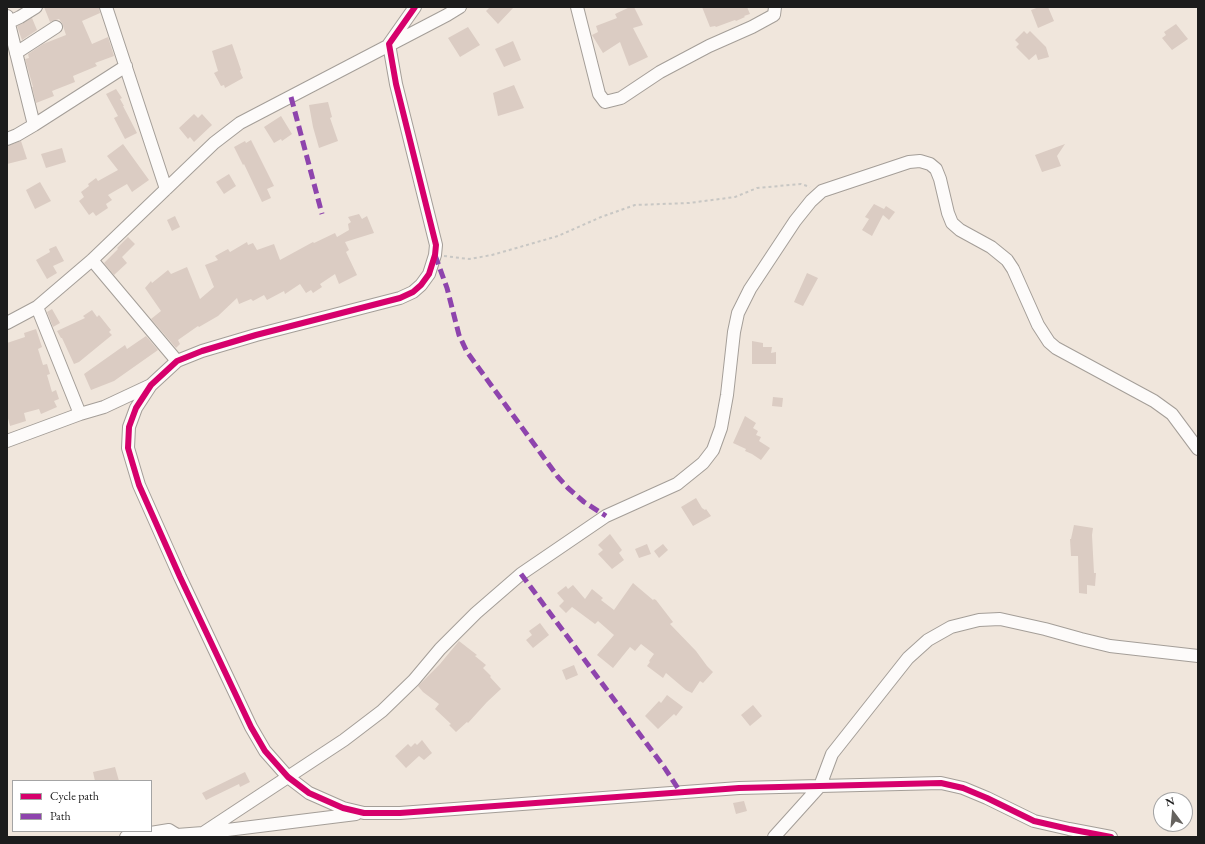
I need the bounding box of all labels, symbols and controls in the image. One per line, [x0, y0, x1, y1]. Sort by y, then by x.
legend [12, 780, 152, 832]
text: Cycle path [50, 788, 99, 804]
north arrow [1153, 792, 1193, 832]
text: N [1164, 793, 1176, 809]
text: Path [50, 808, 71, 824]

